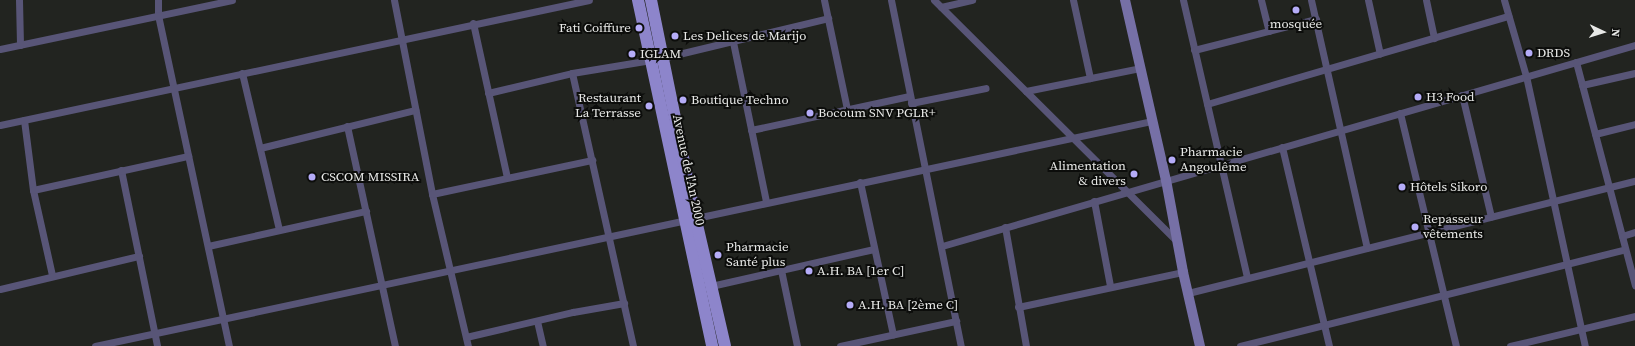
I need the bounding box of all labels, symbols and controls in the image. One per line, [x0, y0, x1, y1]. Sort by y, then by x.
marker: mosquée [1291, 5, 1301, 15]
north arrow [1583, 12, 1623, 52]
place label: mosquée [1270, 16, 1322, 32]
place label: Fati Coiffure [559, 20, 631, 36]
marker: Fati Coiffure [634, 23, 644, 33]
place label: Les Delices de Marijo [683, 28, 806, 44]
text: N [1608, 28, 1623, 37]
marker: Les Delices de Marijo [670, 31, 680, 41]
place label: DRDS [1537, 45, 1570, 61]
place label: IGLAM [640, 46, 681, 62]
marker: DRDS [1524, 48, 1534, 58]
marker: IGLAM [627, 49, 637, 59]
place label: H3 Food [1426, 89, 1474, 105]
place label: Restaurant La Terrasse [575, 91, 641, 122]
place label: Boutique Techno [691, 92, 789, 108]
marker: H3 Food [1413, 92, 1423, 102]
marker: Boutique Techno [678, 95, 688, 105]
marker: Restaurant La Terrasse [644, 101, 654, 111]
place label: Bocoum SNV PGLR+ [818, 105, 936, 121]
marker: Bocoum SNV PGLR+ [805, 108, 815, 118]
street label: Avenue de l'An 2000 [669, 113, 707, 227]
place label: Pharmacie Angoulême [1180, 145, 1247, 176]
marker: Pharmacie Angoulême [1167, 155, 1177, 165]
place label: Alimentation & divers [1050, 159, 1126, 190]
place label: CSCOM MISSIRA [321, 169, 419, 185]
marker: Alimentation & divers [1129, 169, 1139, 179]
marker: CSCOM MISSIRA [306, 171, 318, 183]
place label: Hôtels Sikoro [1410, 179, 1487, 195]
marker: Hôtels Sikoro [1397, 182, 1407, 192]
place label: Repasseur vêtements [1423, 212, 1483, 243]
marker: Repasseur vêtements [1410, 222, 1420, 232]
place label: Pharmacie Santé plus [726, 240, 789, 271]
marker: Pharmacie Santé plus [713, 250, 723, 260]
place label: A.H. BA [1er C] [817, 263, 904, 279]
marker: A.H. BA [1er C] [804, 266, 814, 276]
place label: A.H. BA [2ème C] [858, 297, 958, 313]
marker: A.H. BA [2ème C] [845, 300, 855, 310]

